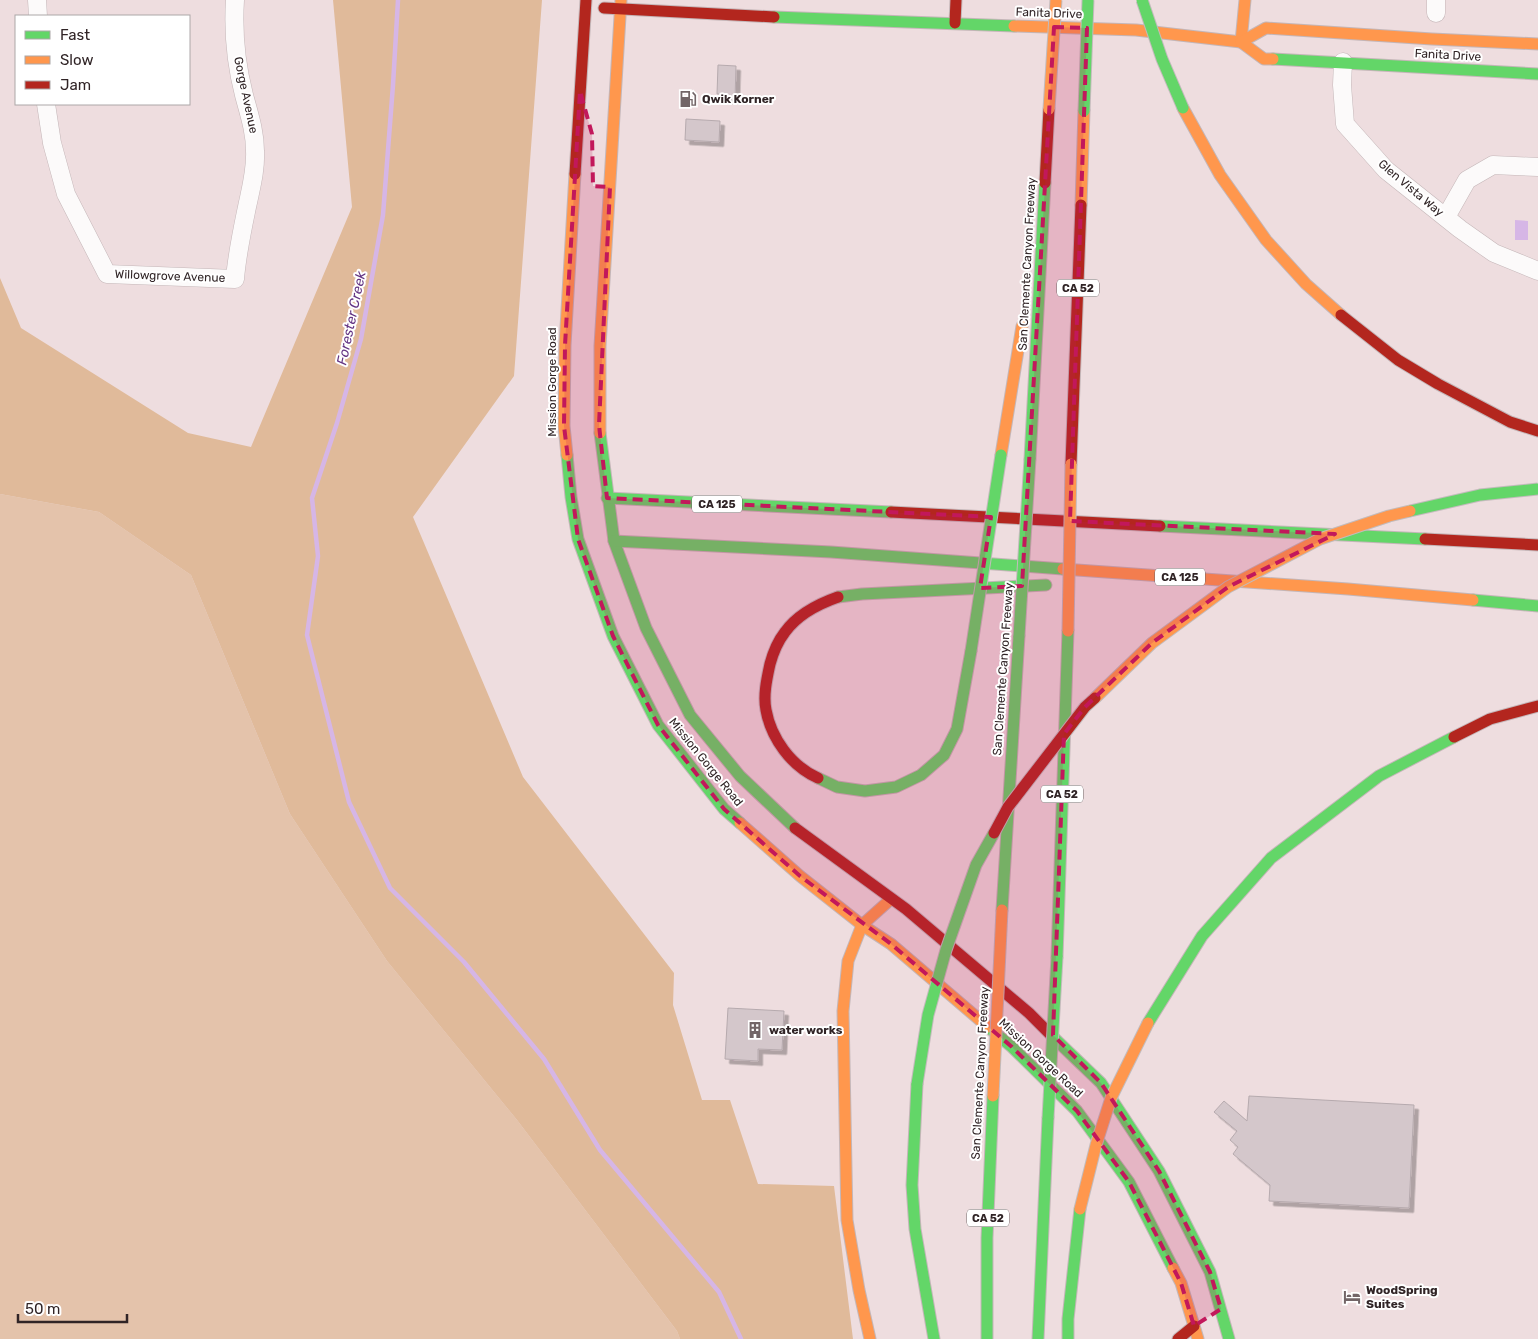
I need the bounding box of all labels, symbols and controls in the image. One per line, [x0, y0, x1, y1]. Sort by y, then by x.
street label: Fanita Drive [1015, 5, 1083, 21]
legend [15, 15, 190, 105]
text: Fast [60, 26, 90, 44]
street label: Fanita Drive [1414, 46, 1482, 64]
text: Slow [60, 51, 93, 69]
street label: Gorge Avenue [231, 55, 261, 135]
text: Jam [60, 76, 91, 94]
fuel station icon: Qwik Korner [678, 89, 698, 109]
place label: Qwik Korner [702, 92, 775, 106]
street label: Glen Vista Way [1375, 157, 1447, 220]
street label: San Clemente Canyon Freeway [1015, 177, 1039, 351]
street label: Willowgrove Avenue [114, 267, 226, 285]
water label: Forester Creek [333, 269, 370, 367]
road number: CA 52 [1057, 280, 1099, 296]
street label: Mission Gorge Road [545, 327, 559, 437]
road number: CA 125 [692, 496, 742, 512]
road number: CA 125 [1155, 568, 1205, 586]
street label: San Clemente Canyon Freeway [990, 582, 1016, 756]
street label: Mission Gorge Road [666, 715, 746, 809]
road number: CA 52 [1041, 786, 1083, 802]
street label: San Clemente Canyon Freeway [968, 986, 992, 1160]
street label: Mission Gorge Road [996, 1016, 1086, 1100]
building icon: water works [745, 1020, 765, 1040]
place label: water works [769, 1023, 843, 1037]
road number: CA 52 [967, 1210, 1009, 1226]
place label: WoodSpring Suites [1366, 1283, 1438, 1311]
hotel icon: WoodSpring Suites [1342, 1287, 1362, 1307]
scale bar [18, 1292, 126, 1324]
text: 50 m [25, 1300, 60, 1318]

